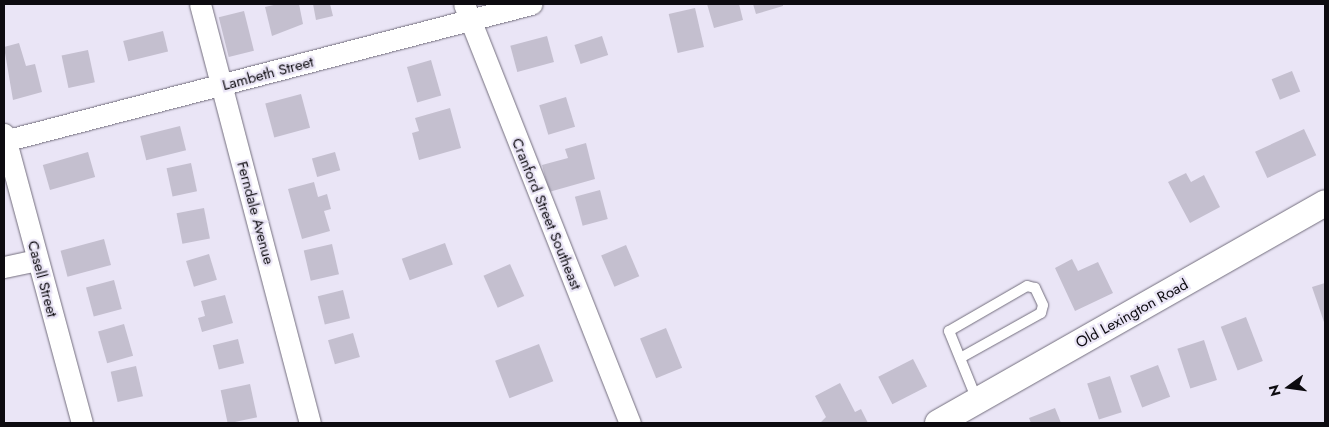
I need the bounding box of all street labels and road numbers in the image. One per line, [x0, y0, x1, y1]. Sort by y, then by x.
street label: Lambeth Street [220, 53, 316, 95]
street label: Cranford Street Southeast [507, 136, 585, 292]
street label: Ferndale Avenue [233, 159, 277, 267]
street label: Casell Street [23, 239, 61, 319]
street label: Old Lexington Road [1073, 276, 1191, 352]

